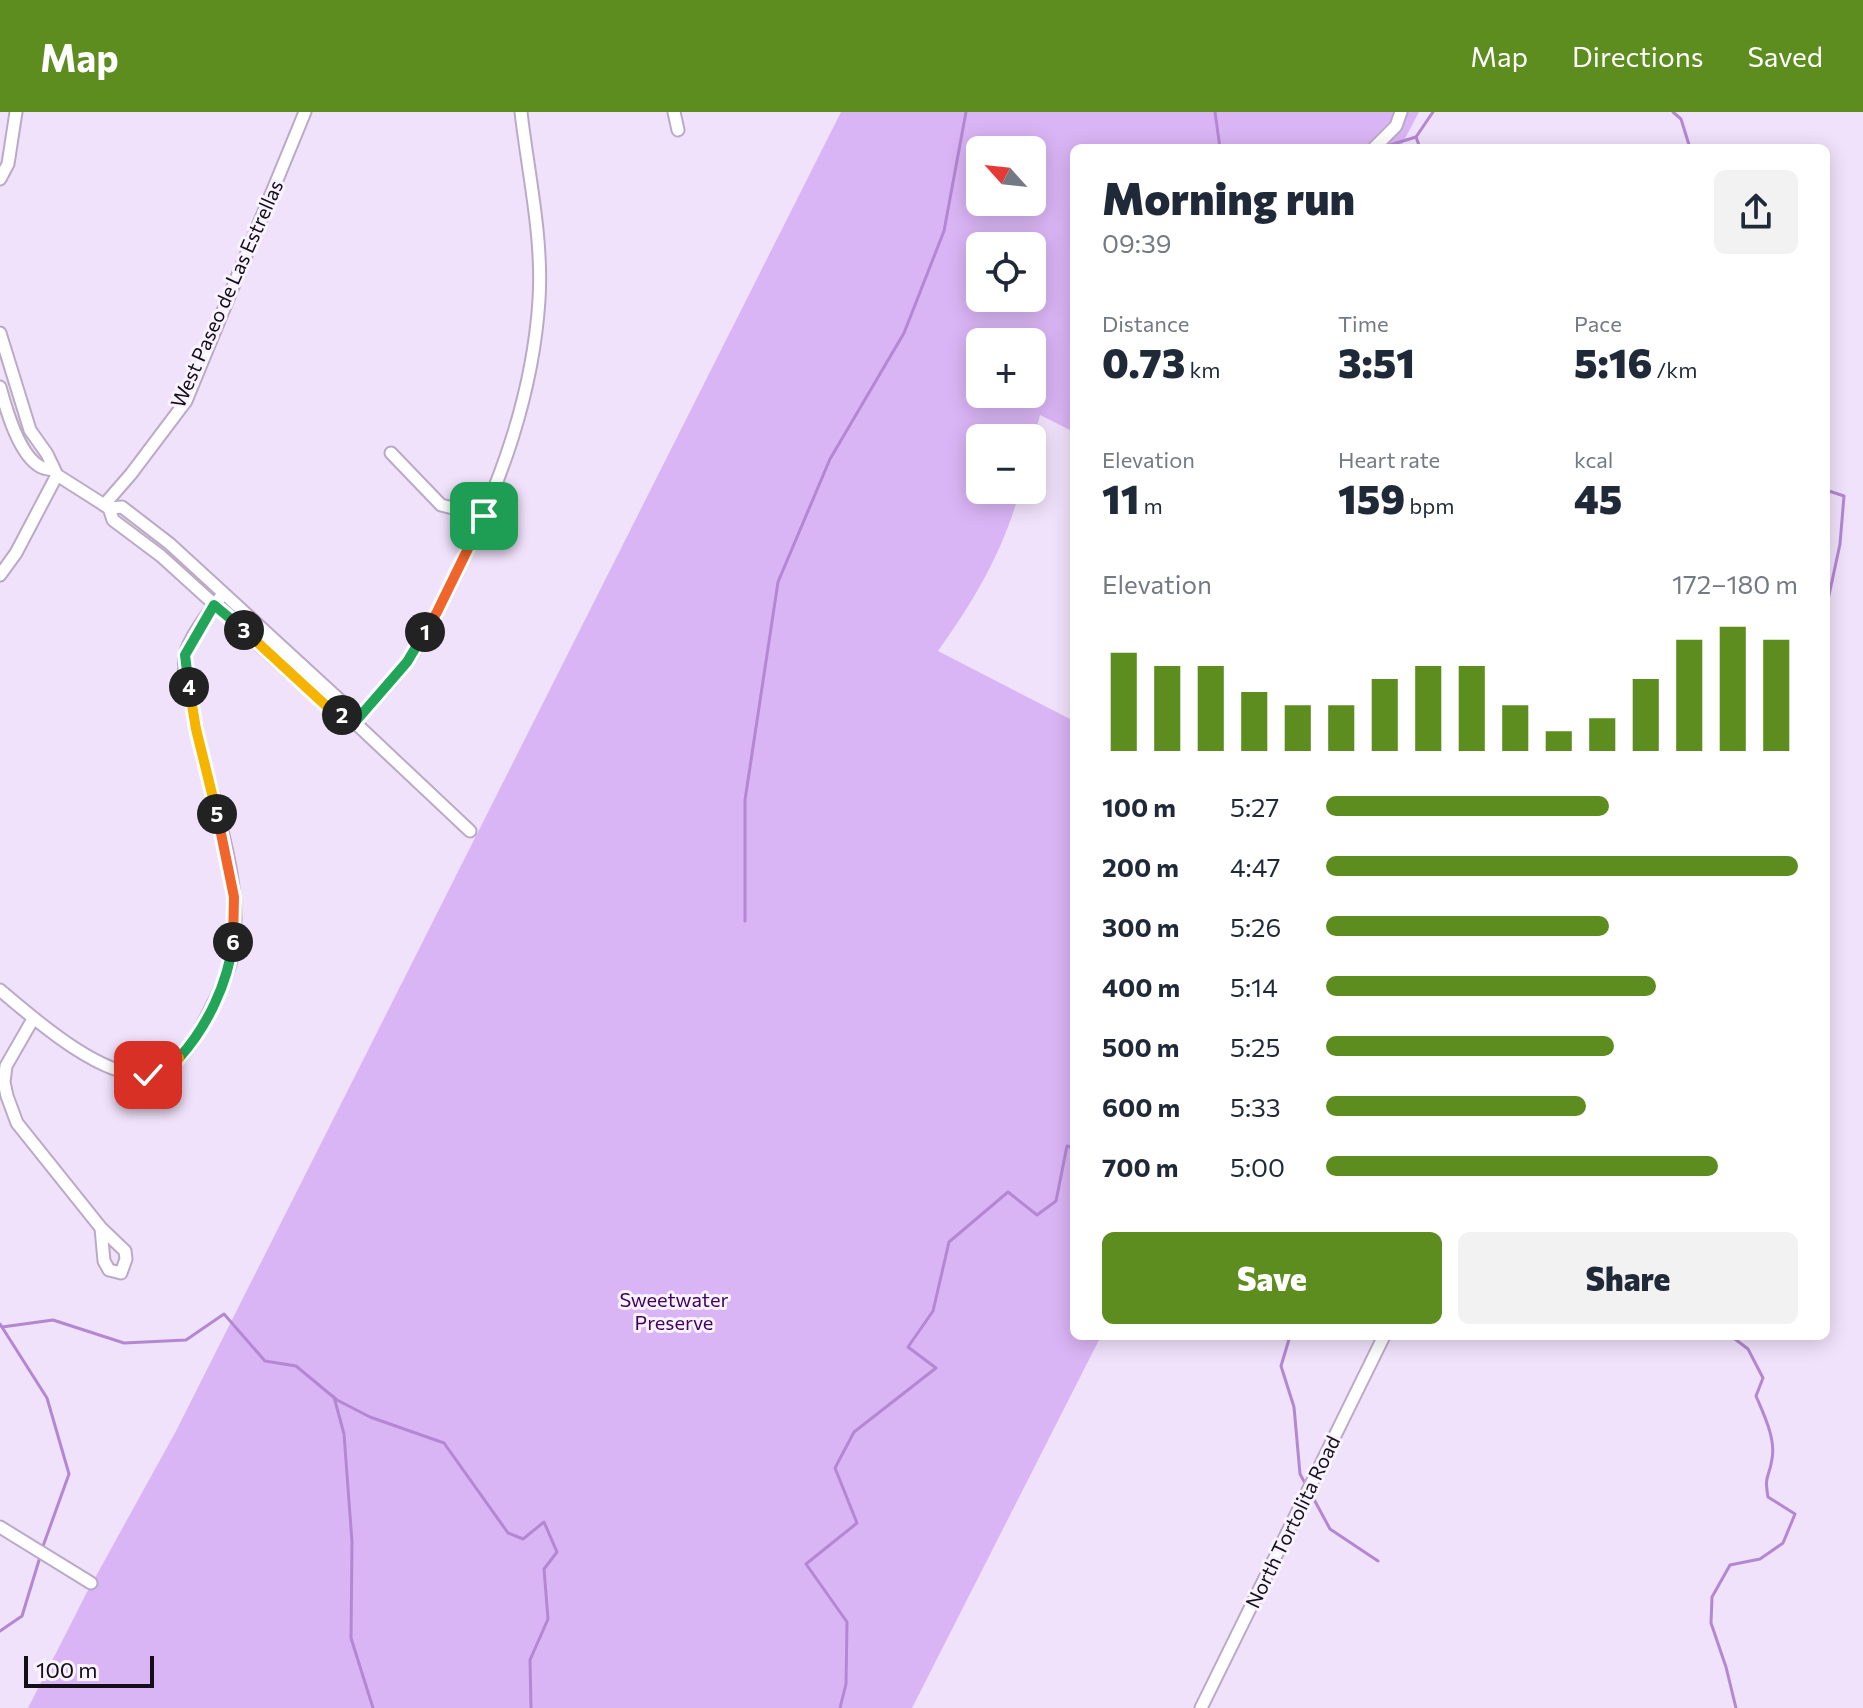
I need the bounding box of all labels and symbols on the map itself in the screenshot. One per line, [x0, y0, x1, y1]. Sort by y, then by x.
north arrow [966, 136, 1046, 216]
street label: West Paseo de Las Estrellas [165, 176, 287, 411]
pin [450, 482, 518, 550]
pin: 3 [224, 610, 264, 650]
pin: 1 [405, 612, 445, 652]
pin: 4 [169, 667, 209, 707]
pin: 2 [322, 695, 362, 735]
pin: 5 [197, 794, 237, 834]
pin: 6 [213, 922, 253, 962]
pin [114, 1041, 182, 1109]
park label: Sweetwater Preserve [620, 1287, 728, 1334]
street label: North Tortolita Road [1240, 1431, 1344, 1612]
scale bar [24, 1652, 154, 1688]

